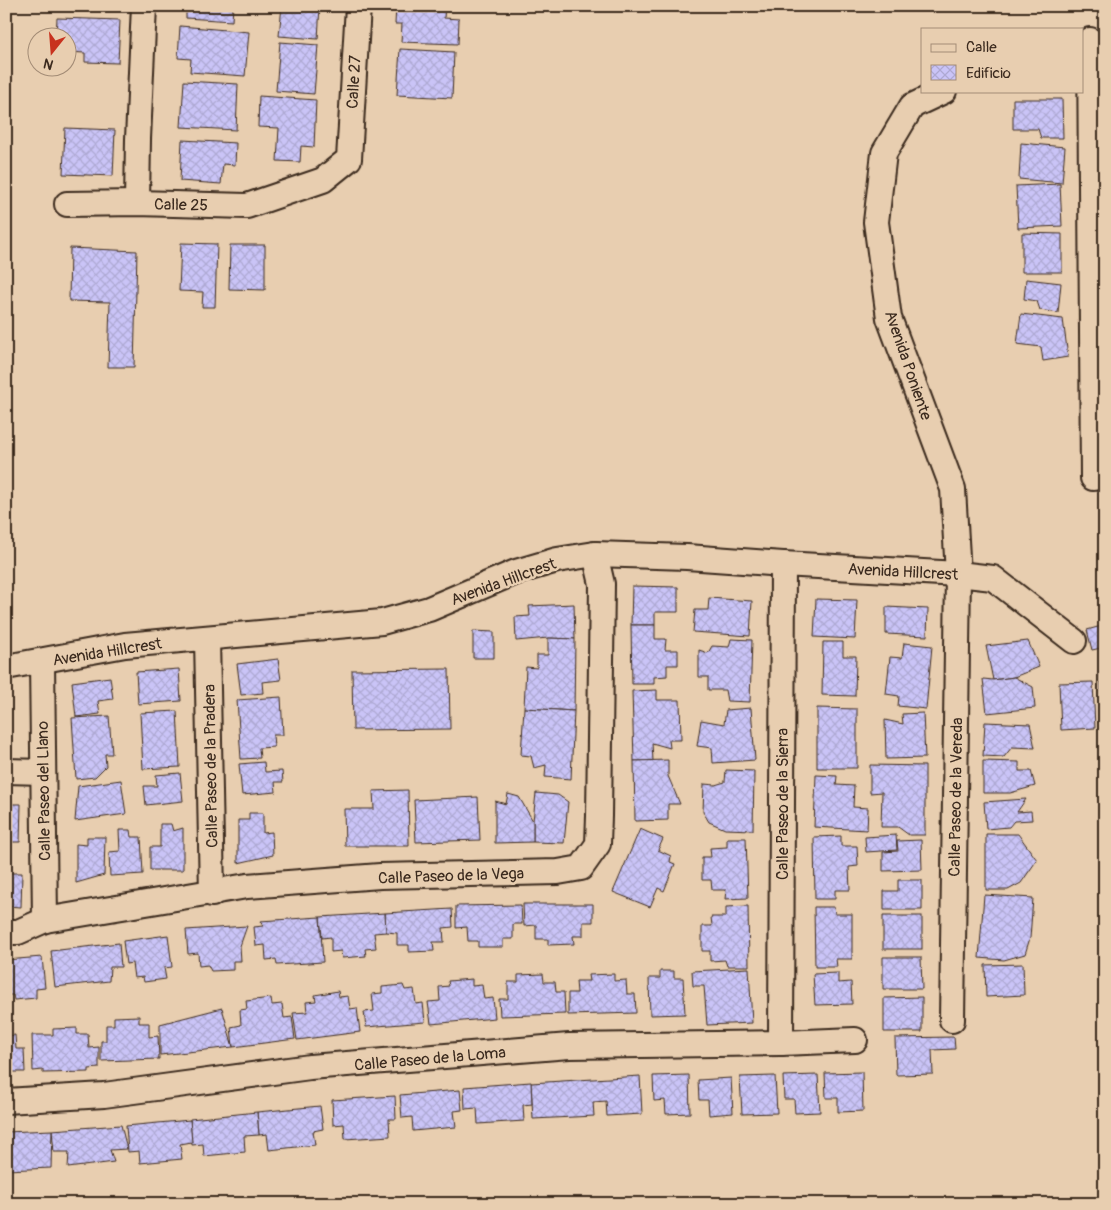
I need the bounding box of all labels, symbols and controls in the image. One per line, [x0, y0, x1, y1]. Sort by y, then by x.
north arrow [28, 28, 78, 78]
legend [921, 28, 1084, 92]
text: Calle [966, 38, 997, 57]
text: N [41, 54, 55, 73]
street label: Calle 27 [343, 54, 365, 109]
text: Edificio [966, 64, 1011, 83]
street label: Calle 25 [154, 195, 208, 215]
street label: Avenida Poniente [880, 308, 936, 423]
street label: Avenida Hillcrest [448, 553, 559, 610]
street label: Avenida Hillcrest [847, 559, 959, 585]
street label: Avenida Hillcrest [51, 633, 164, 671]
street label: Calle Paseo de la Pradera [200, 684, 222, 848]
street label: Calle Paseo de la Vereda [945, 717, 967, 877]
street label: Calle Paseo del Llano [33, 720, 55, 861]
street label: Calle Paseo de la Sierra [773, 728, 793, 880]
street label: Calle Paseo de la Vega [378, 863, 524, 889]
street label: Calle Paseo de la Loma [354, 1042, 507, 1076]

